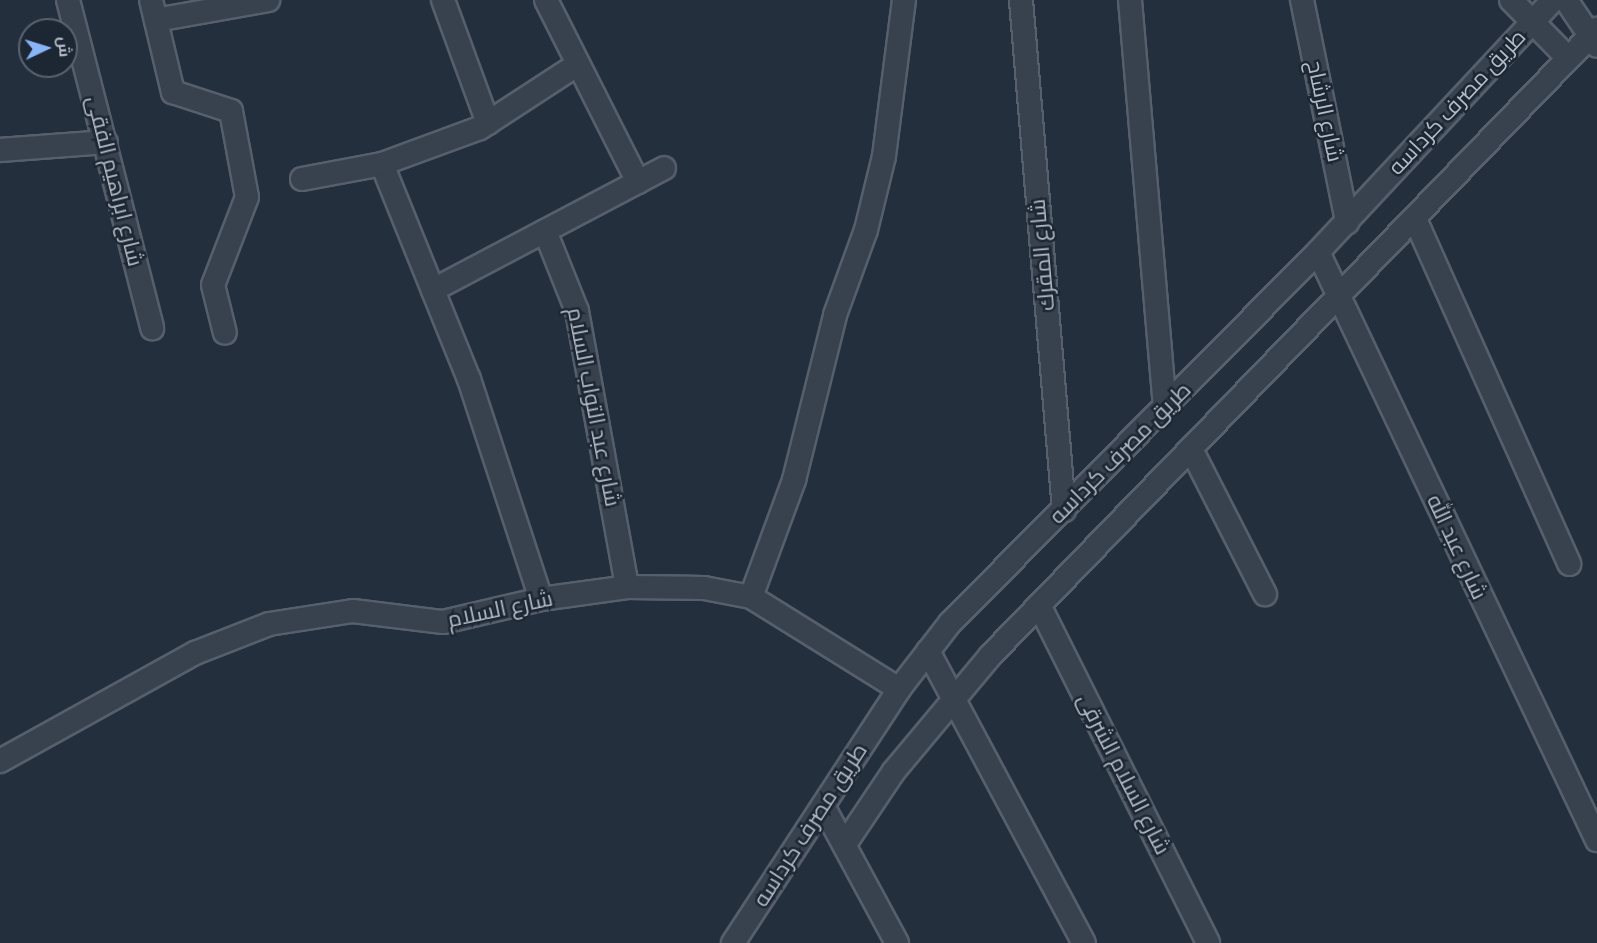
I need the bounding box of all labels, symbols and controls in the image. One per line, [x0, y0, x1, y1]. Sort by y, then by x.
north arrow [18, 18, 78, 78]
street label: طريق مصرف كرداسه [1383, 24, 1531, 180]
text: ش [53, 36, 75, 58]
street label: شارع الرشاح [1301, 58, 1349, 164]
street label: شارع ابراهيم الفقى [81, 93, 149, 269]
street label: شارع المقرك [1024, 198, 1060, 312]
street label: شارع عبد التواب السلام [562, 305, 626, 509]
street label: طريق مصرف كرداسه [1044, 377, 1196, 529]
street label: شارع عبد الله [1421, 490, 1493, 604]
street label: شارع السلام [445, 585, 555, 633]
street label: شارع السلام الشرقى [1072, 689, 1176, 859]
street label: طريق مصرف كرداسه [747, 738, 873, 912]

